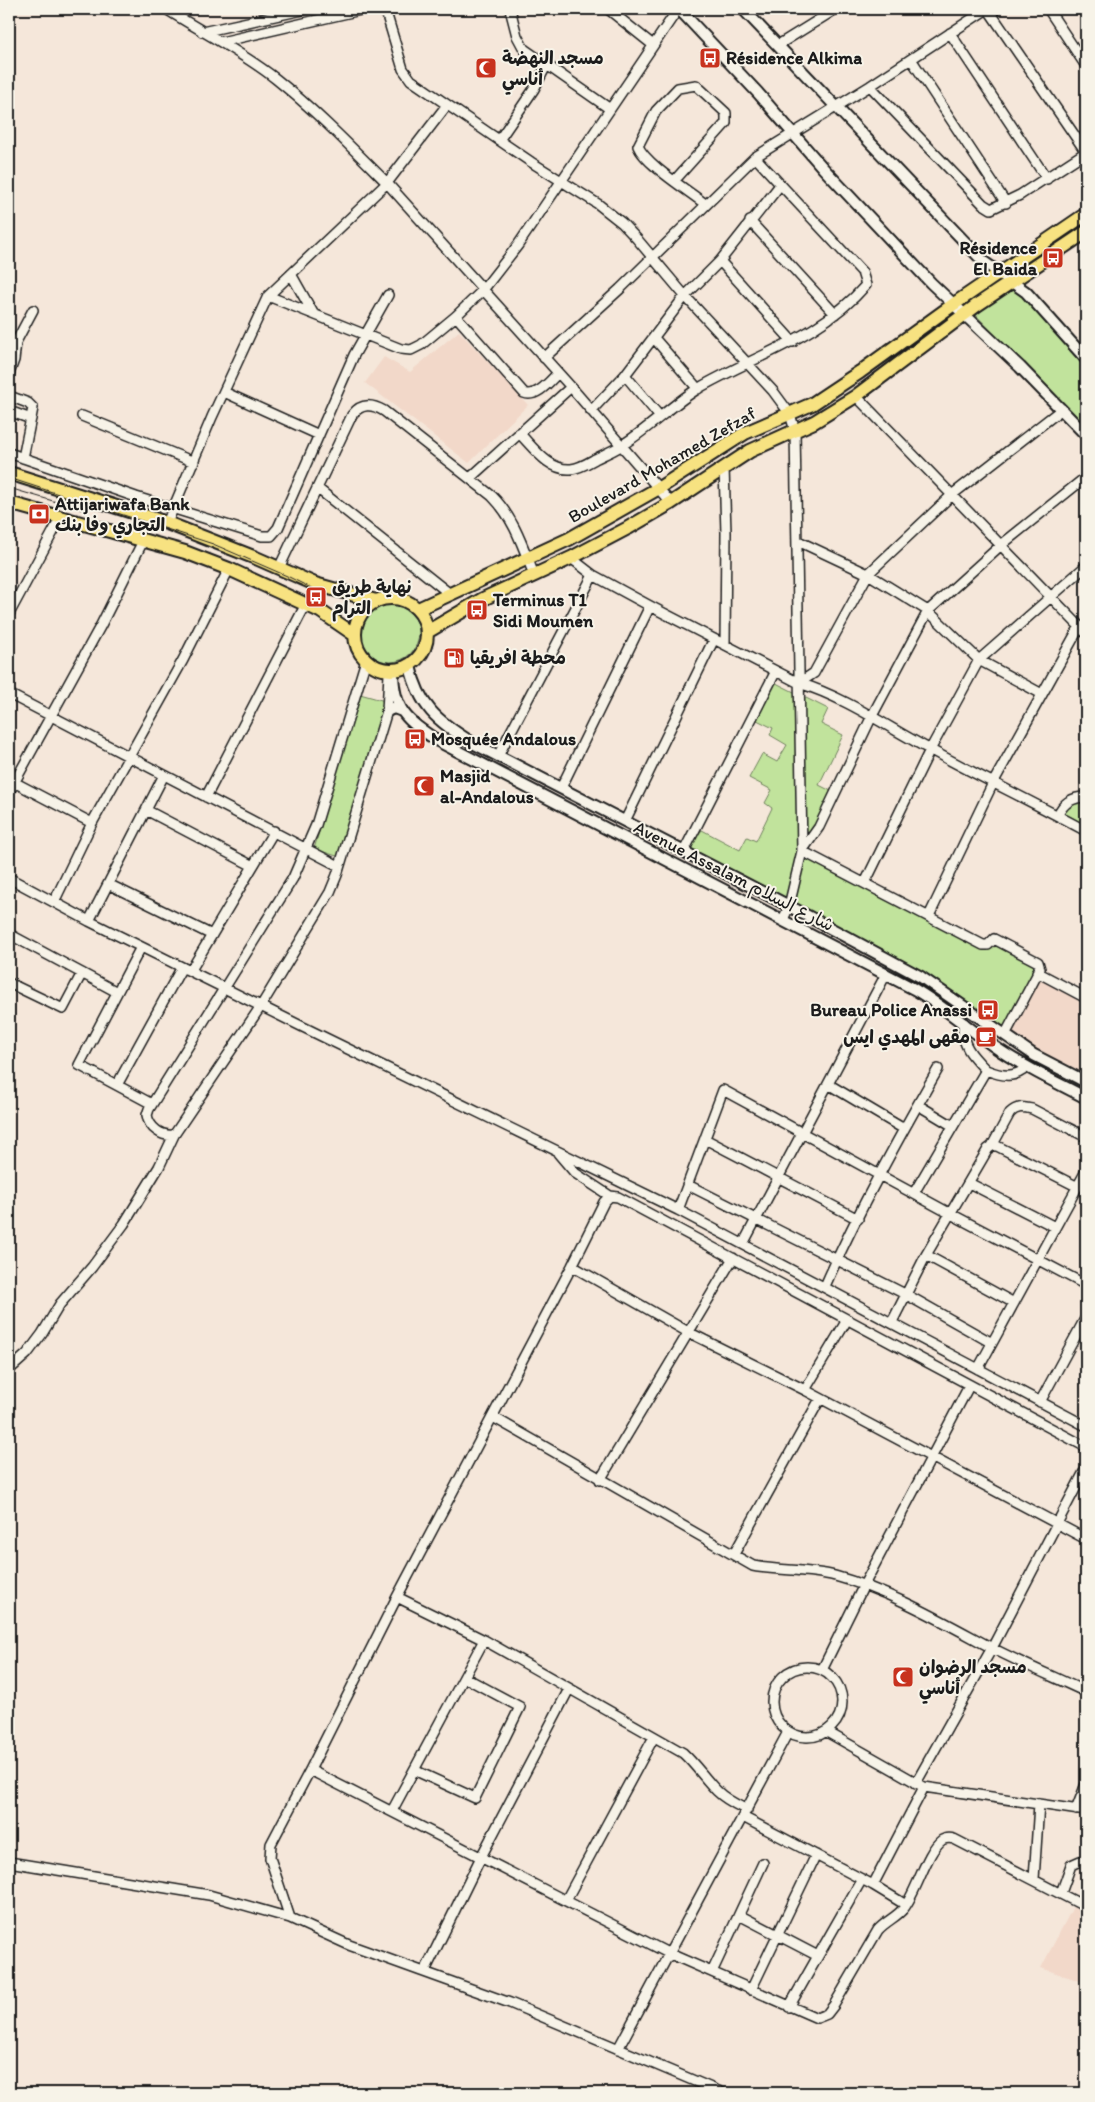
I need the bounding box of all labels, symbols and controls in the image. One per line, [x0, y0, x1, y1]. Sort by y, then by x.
bus stop icon: Résidence Alkima [698, 46, 722, 70]
place label: مسجد النهضة أناسي [502, 47, 604, 95]
place label: Résidence Alkima [726, 47, 862, 69]
mosque icon: مسجد النهضة أناسي [474, 56, 498, 80]
place label: Résidence El Baida [960, 237, 1038, 280]
bus stop icon: Résidence El Baida [1041, 246, 1065, 270]
street label: Boulevard Mohamed Zefzaf [564, 402, 760, 528]
place label: Attijariwafa Bank التجاري وفا بنك [54, 493, 190, 539]
bank icon: Attijariwafa Bank التجاري وفا بنك [27, 502, 51, 526]
place label: نهاية طريق الترام [332, 576, 411, 622]
bus stop icon: نهاية طريق الترام [304, 585, 328, 609]
place label: Terminus T1 Sidi Moumen [492, 589, 594, 632]
bus stop icon: Terminus T1 Sidi Moumen [465, 598, 489, 622]
fuel station icon: محطة افريقيا [442, 646, 466, 670]
place label: محطة افريقيا [470, 647, 566, 669]
bus stop icon: Mosquée Andalous [403, 727, 427, 751]
place label: Mosquée Andalous [431, 728, 576, 750]
place label: Masjid al-Andalous [440, 765, 534, 808]
mosque icon: Masjid al-Andalous [412, 774, 436, 798]
street label: Avenue Assalam شارع السلام [629, 816, 838, 939]
bus stop icon: Bureau Police Anassi [976, 998, 1000, 1022]
place label: Bureau Police Anassi [810, 999, 972, 1021]
cafe icon: مقهى المهدي ايس [974, 1025, 998, 1049]
place label: مقهى المهدي ايس [843, 1026, 970, 1051]
place label: مسجد الرضوان أناسي [919, 1656, 1027, 1704]
mosque icon: مسجد الرضوان أناسي [891, 1665, 915, 1689]

